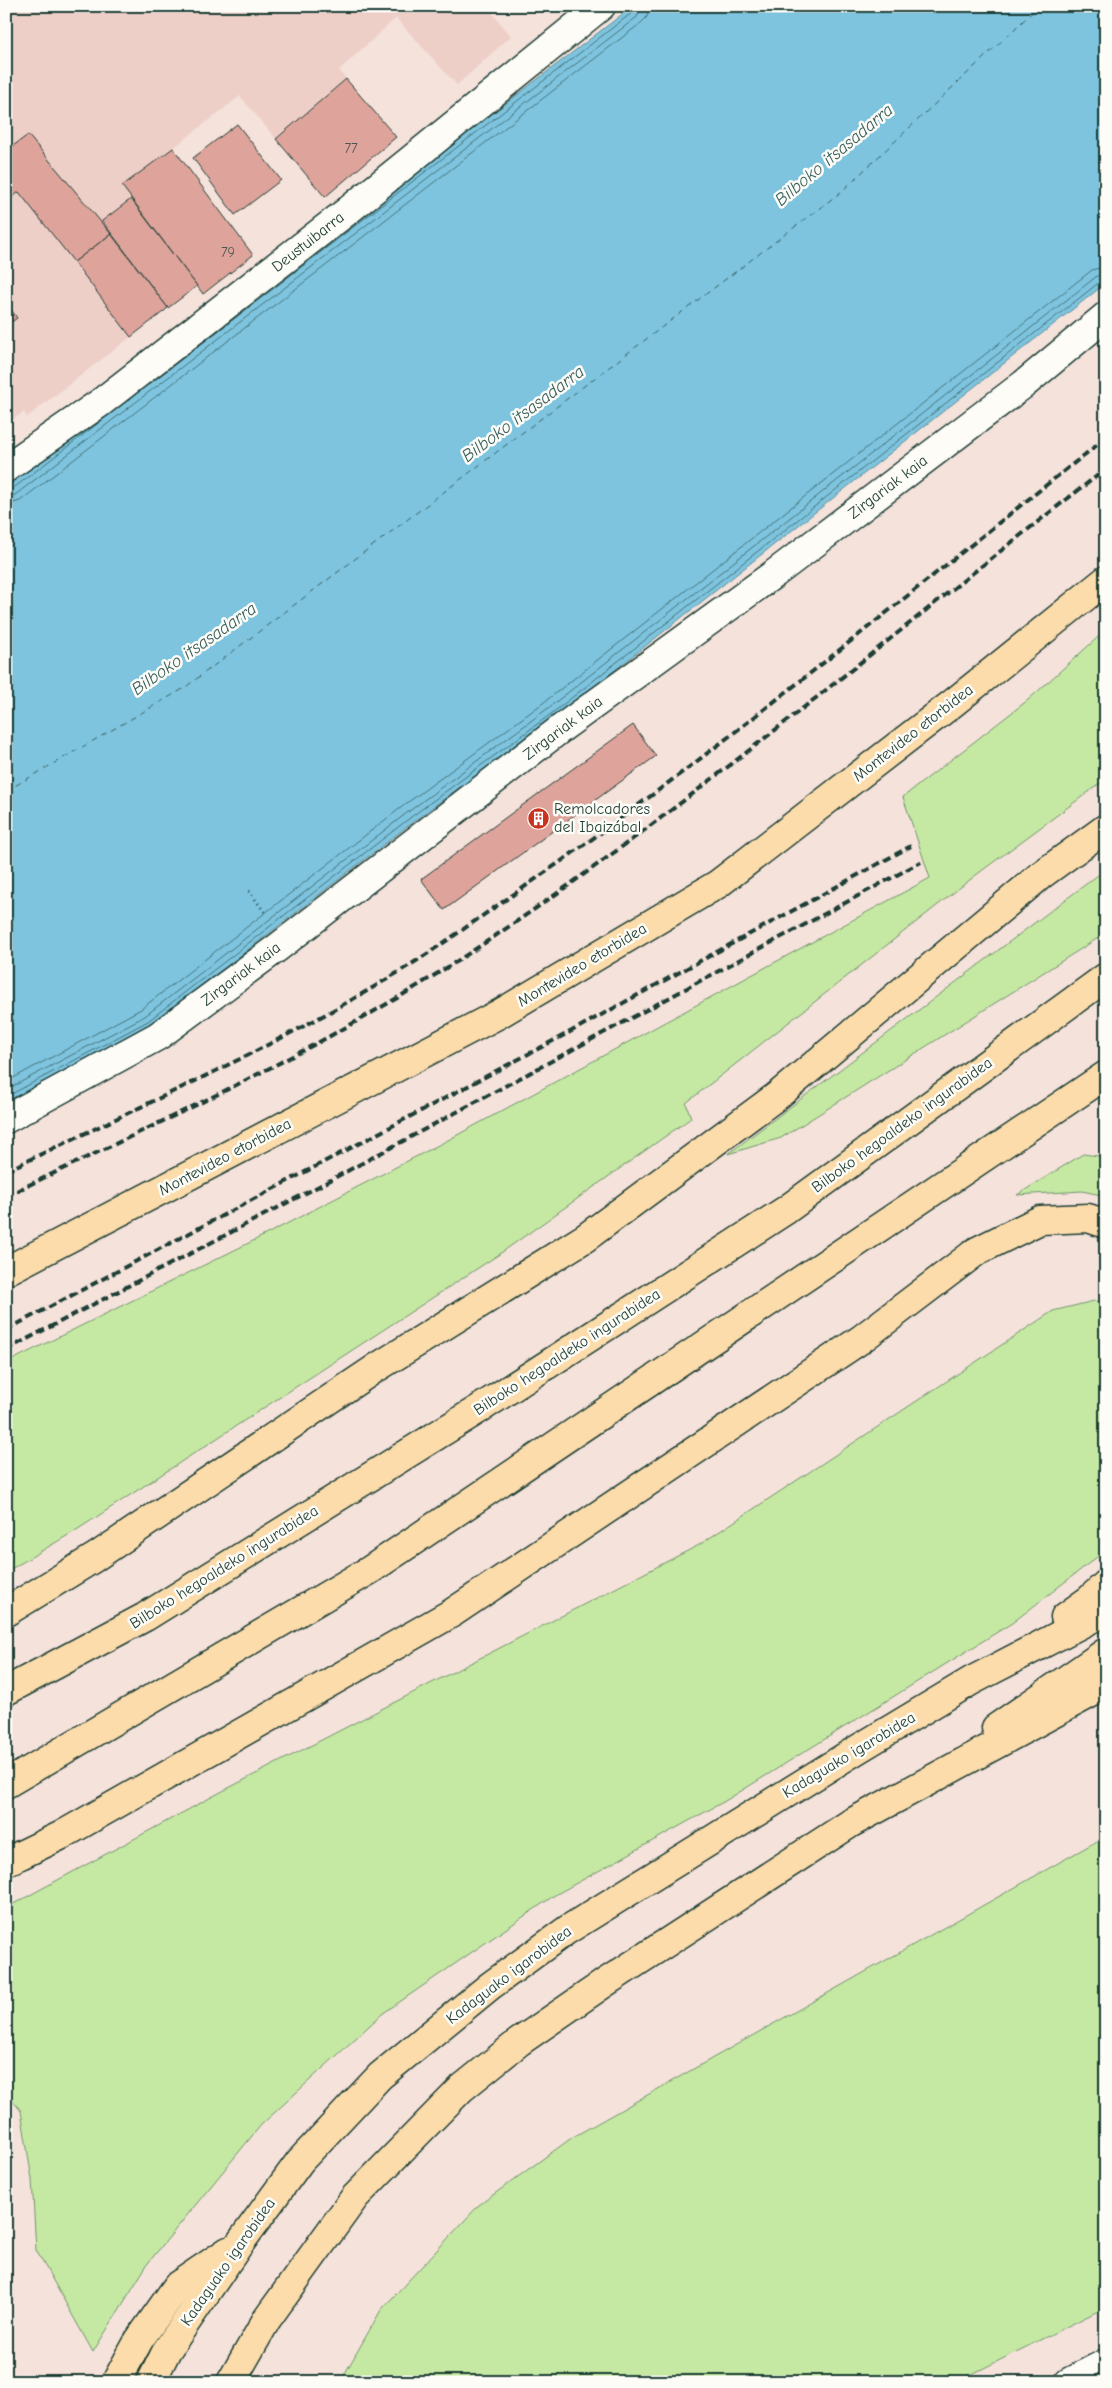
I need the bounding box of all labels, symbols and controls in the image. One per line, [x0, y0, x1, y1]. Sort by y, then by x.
water label: Bilboko itsasadarra [771, 100, 897, 210]
house number: 77 [344, 140, 358, 157]
street label: Deustuibarra [268, 208, 348, 276]
house number: 79 [221, 244, 235, 261]
water label: Bilboko itsasadarra [458, 361, 588, 467]
street label: Zirgariak kaia [845, 451, 931, 523]
water label: Bilboko itsasadarra [128, 598, 260, 700]
street label: Montevideo etorbidea [849, 681, 977, 785]
street label: Zirgariak kaia [520, 692, 606, 764]
place label: Remolcadores del Ibaizábal [554, 800, 651, 836]
building icon: Remolcadores del Ibaizábal [526, 806, 550, 830]
street label: Montevideo etorbidea [514, 919, 650, 1011]
street label: Zirgariak kaia [198, 938, 284, 1010]
street label: Bilboko hegoaldeko ingurabidea [808, 1053, 996, 1197]
street label: Montevideo etorbidea [156, 1114, 294, 1200]
street label: Bilboko hegoaldeko ingurabidea [470, 1285, 664, 1419]
street label: Bilboko hegoaldeko ingurabidea [126, 1501, 322, 1633]
street label: Kadaguako igarobidea [779, 1708, 919, 1802]
street label: Kadaguako igarobidea [443, 1922, 575, 2028]
street label: Kadaguako igarobidea [177, 2195, 279, 2329]

